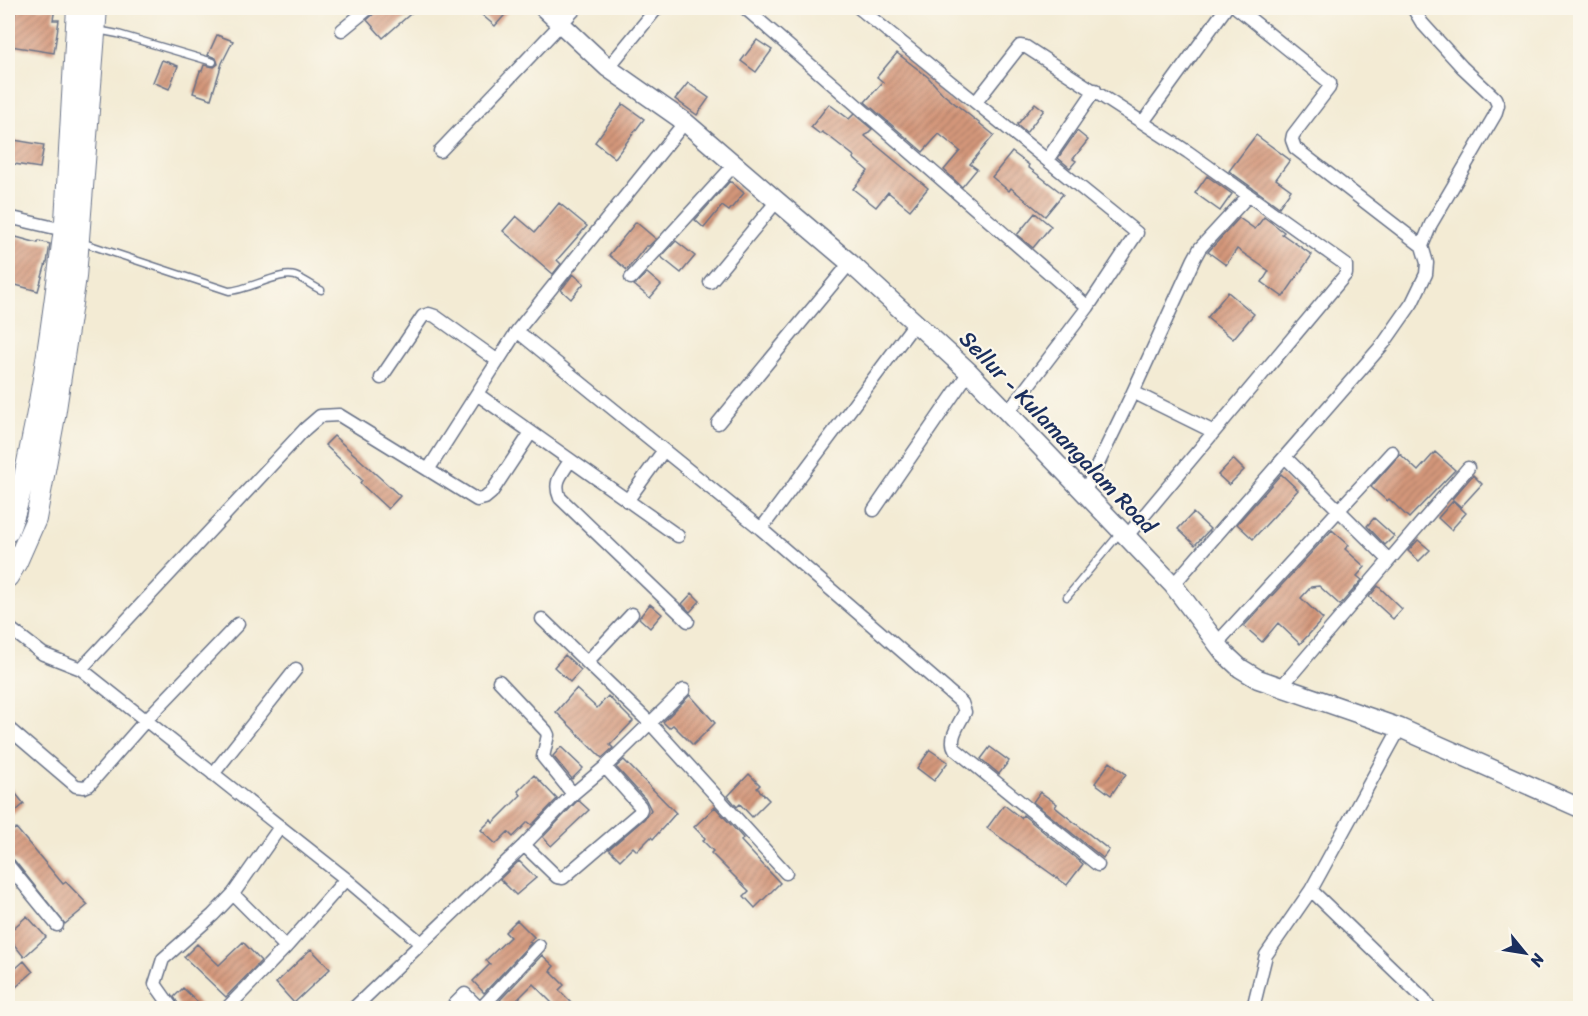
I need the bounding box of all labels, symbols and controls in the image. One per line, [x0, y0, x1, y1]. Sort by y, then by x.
street label: Sellur - Kulamangalam Road [950, 321, 1167, 544]
north arrow [1495, 923, 1555, 983]
text: N [1522, 947, 1553, 973]

